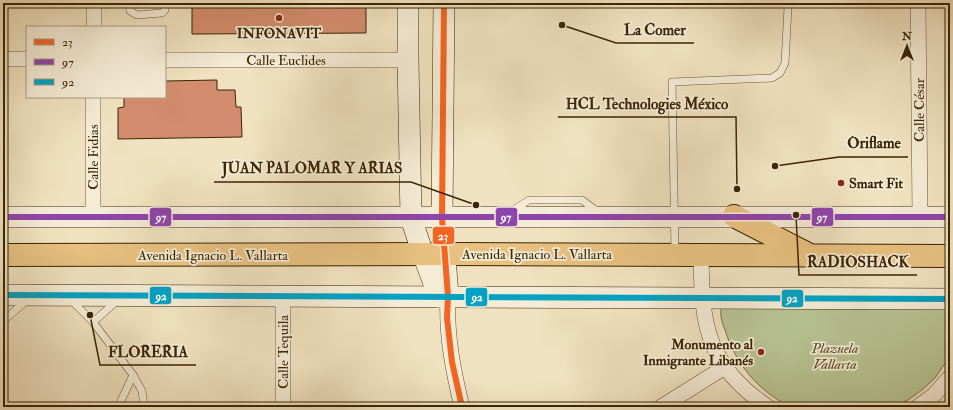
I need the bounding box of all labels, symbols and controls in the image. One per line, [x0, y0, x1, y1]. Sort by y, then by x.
marker: INFONAVIT [274, 13, 284, 23]
callout: La Comer [616, 16, 694, 43]
text: La Comer [624, 21, 686, 40]
place label: INFONAVIT [237, 25, 322, 42]
legend [26, 26, 166, 98]
north arrow [887, 26, 927, 66]
text: N [901, 30, 913, 43]
text: 23 [62, 35, 73, 50]
street label: Calle Euclides [246, 52, 326, 69]
text: 97 [61, 55, 74, 70]
text: 92 [61, 75, 74, 90]
street label: Calle César [911, 77, 928, 142]
callout: HCL Technologies México [558, 90, 736, 117]
text: HCL Technologies México [566, 95, 729, 115]
street label: Calle Fidias [85, 124, 102, 190]
callout: Oriflame [839, 130, 908, 157]
text: Oriflame [847, 134, 902, 153]
callout: JUAN PALOMAR Y ARIAS [214, 155, 411, 182]
text: JUAN PALOMAR Y ARIAS [221, 159, 402, 179]
place label: Smart Fit [849, 175, 903, 192]
marker: Smart Fit [836, 178, 846, 188]
line badge: 97 [149, 207, 172, 227]
line badge: 97 [495, 207, 518, 227]
line badge: 97 [811, 207, 834, 227]
text: 97 [155, 211, 167, 224]
text: 97 [500, 211, 512, 224]
text: 97 [816, 211, 828, 224]
line badge: 23 [432, 226, 455, 245]
text: 23 [438, 230, 448, 243]
street label: Avenida Ignacio L. Vallarta [461, 246, 612, 263]
street label: Avenida Ignacio L. Vallarta [137, 247, 288, 264]
callout: RADIOSHACK [799, 248, 917, 275]
text: RADIOSHACK [807, 253, 909, 272]
line badge: 92 [149, 286, 172, 305]
line badge: 92 [465, 287, 488, 307]
line badge: 92 [781, 289, 804, 308]
text: 92 [154, 290, 167, 303]
text: 92 [470, 291, 483, 304]
text: 92 [785, 292, 798, 305]
street label: Calle Tequila [275, 315, 292, 389]
place label: Monumento al Inmigrante Libanés [643, 336, 753, 370]
callout: FLORERIA [100, 338, 196, 365]
park label: Plazuela Vallarta [811, 340, 859, 373]
text: FLORERIA [108, 343, 189, 362]
marker: Monumento al Inmigrante Libanés [756, 347, 766, 357]

